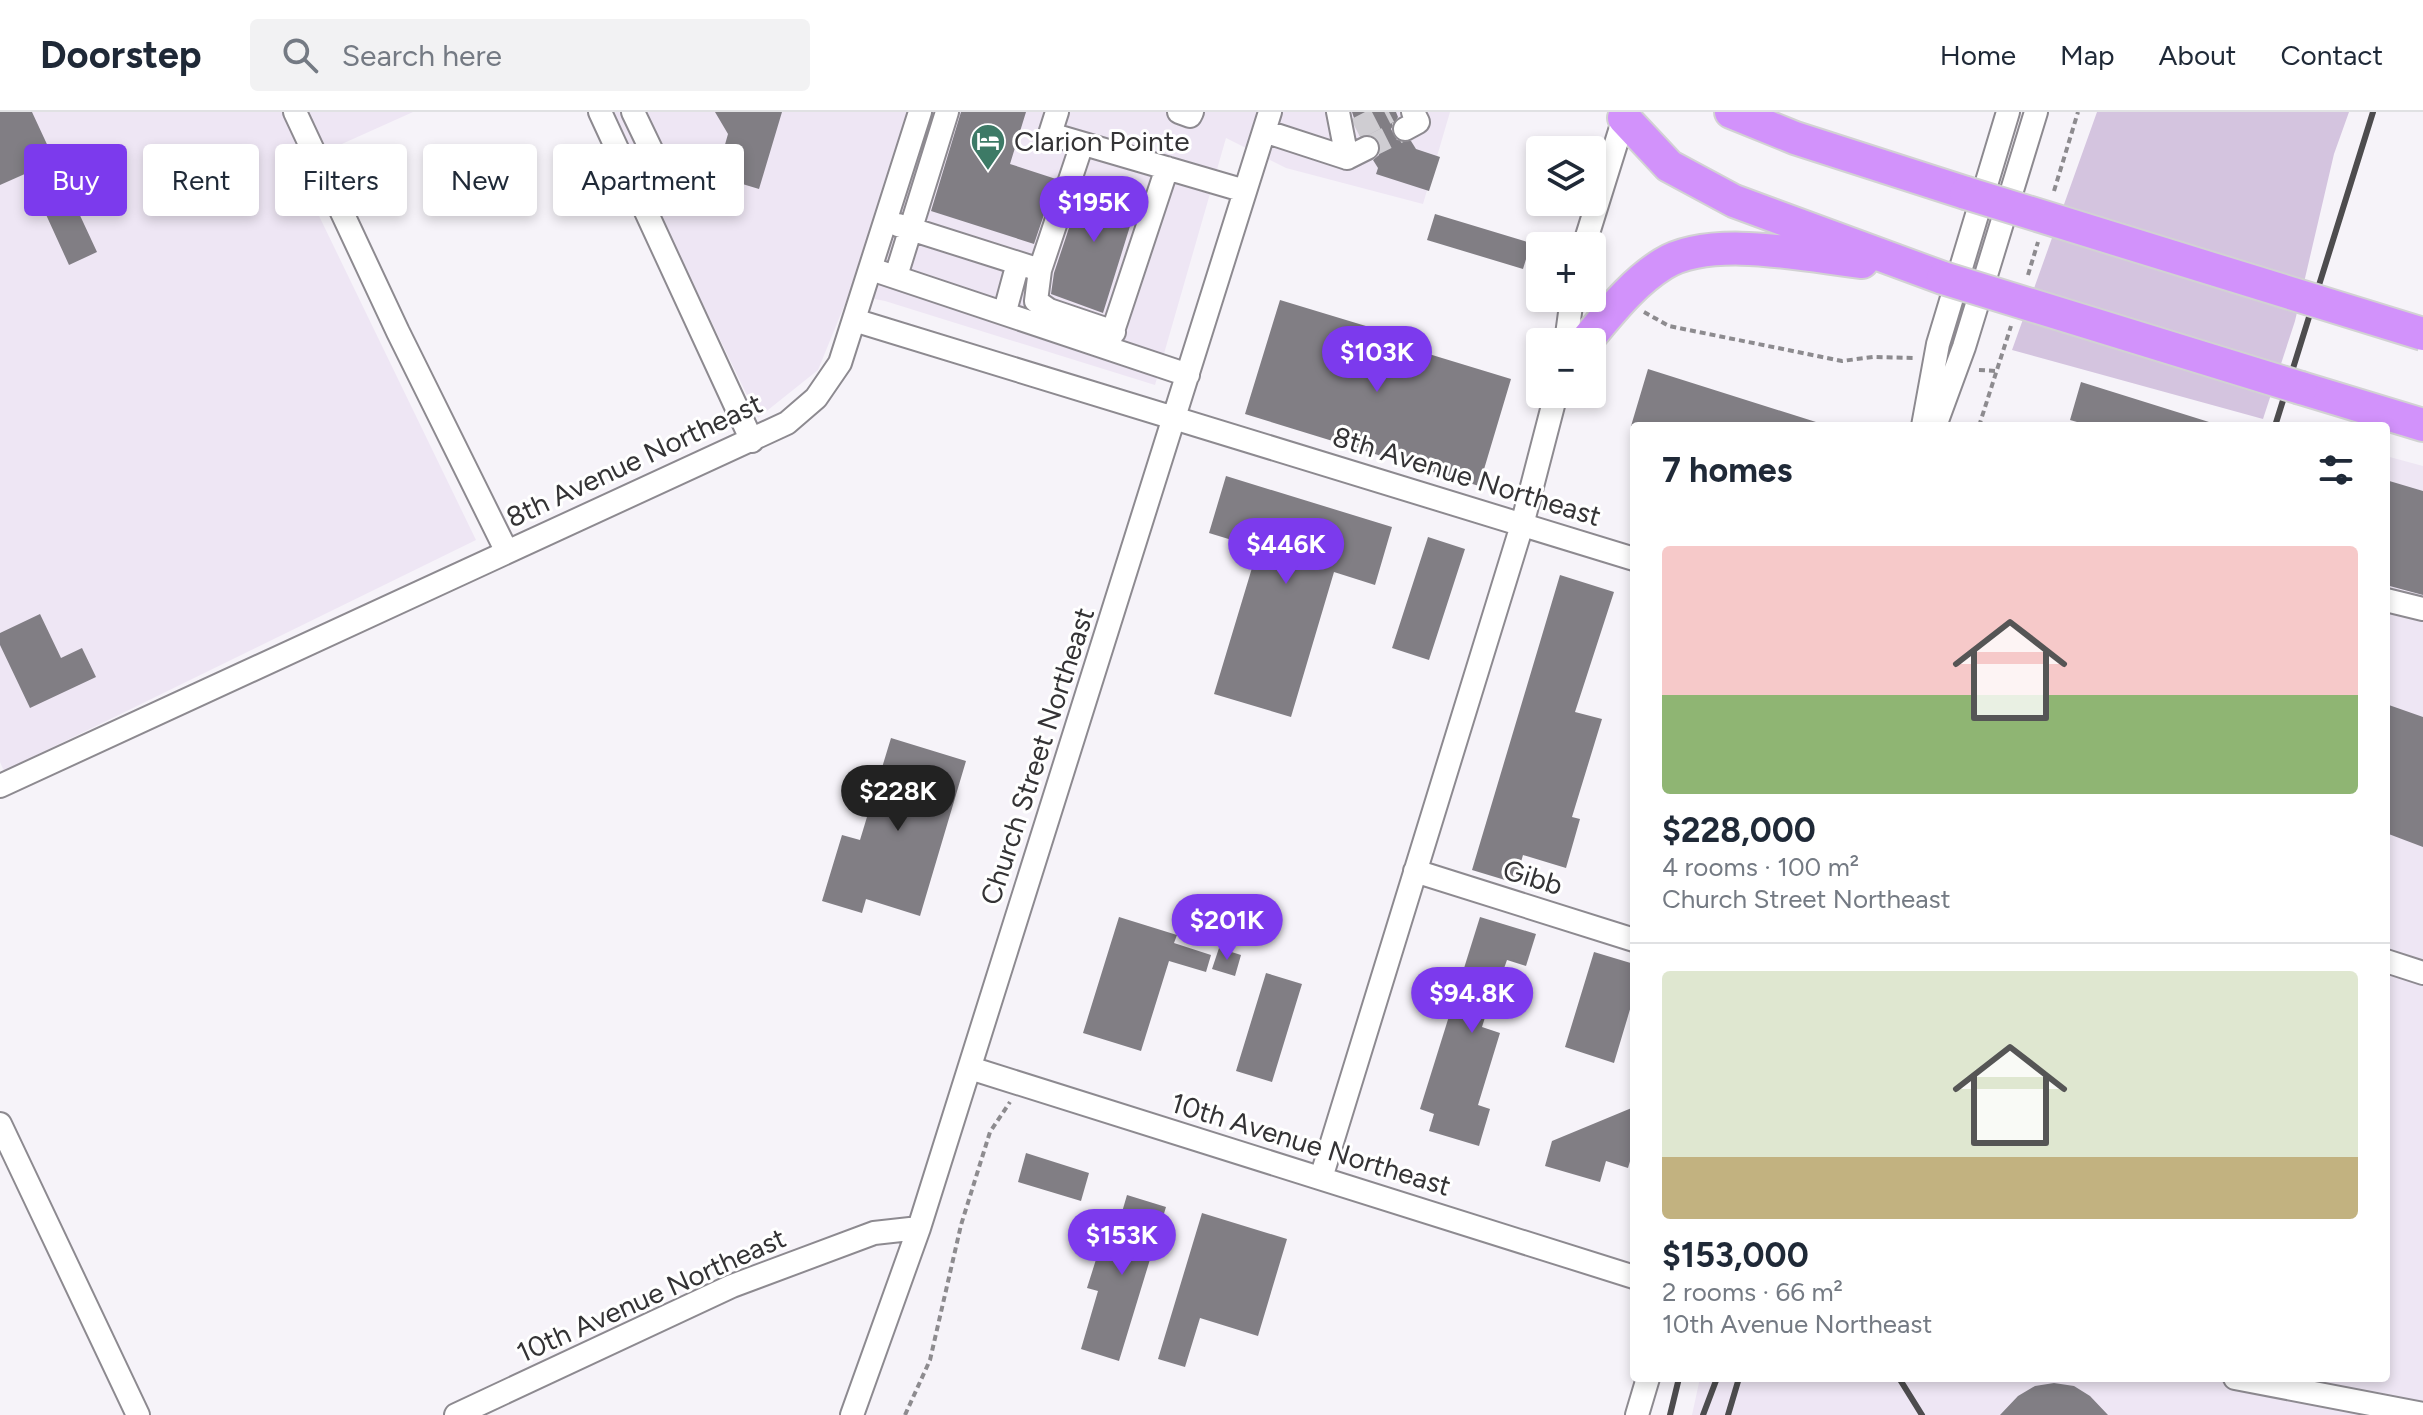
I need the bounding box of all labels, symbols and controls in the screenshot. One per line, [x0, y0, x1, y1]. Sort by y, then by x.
search box [250, 19, 810, 91]
text: Doorstep [40, 32, 202, 78]
icon: search [278, 33, 322, 77]
text: Search here [342, 37, 502, 74]
text: Home [1940, 38, 2016, 72]
text: Map [2060, 38, 2115, 72]
text: About [2159, 38, 2236, 72]
text: Contact [2280, 38, 2383, 72]
hotel icon: Clarion Pointe [969, 122, 1007, 172]
place label: Clarion Pointe [1014, 124, 1189, 158]
map controls [1526, 136, 1606, 408]
button: layers [1526, 136, 1606, 216]
chip: Buy [24, 144, 127, 216]
chip: Rent [143, 144, 259, 216]
chip: Filters [275, 144, 407, 216]
chip: New [423, 144, 537, 216]
chip: Apartment [553, 144, 744, 216]
pin: $195K [1038, 176, 1150, 244]
text: $195K [1058, 186, 1130, 218]
button: + [1526, 232, 1606, 312]
pin: $103K [1321, 326, 1433, 394]
button: − [1526, 328, 1606, 408]
text: $103K [1340, 336, 1414, 368]
street label: 8th Avenue Northeast [501, 386, 767, 534]
street label: 8th Avenue Northeast [1329, 419, 1605, 533]
icon: filters [2314, 448, 2358, 492]
text: 7 homes [1662, 450, 1792, 491]
pin: $446K [1230, 518, 1342, 586]
text: $446K [1246, 528, 1326, 560]
icon: home [1938, 598, 2082, 742]
street label: Church Street Northeast [973, 603, 1101, 909]
pin: $228K [842, 765, 954, 833]
text: $228K [859, 775, 937, 807]
text: $228,000 [1662, 810, 1816, 851]
text: 4 rooms · 100 m² [1662, 851, 1859, 883]
street label: Gibb [1499, 852, 1567, 902]
text: Church Street Northeast [1662, 883, 1951, 915]
pin: $201K [1171, 894, 1283, 962]
text: $201K [1190, 904, 1264, 936]
pin: $94.8K [1407, 967, 1537, 1035]
text: $94.8K [1429, 977, 1515, 1009]
icon: home [1938, 1023, 2082, 1167]
street label: 10th Avenue Northeast [1167, 1085, 1455, 1203]
pin: $153K [1066, 1209, 1178, 1277]
text: $153K [1086, 1219, 1158, 1251]
street label: 10th Avenue Northeast [511, 1220, 791, 1370]
text: $153,000 [1662, 1235, 1809, 1276]
text: 2 rooms · 66 m² [1662, 1276, 1843, 1308]
text: 10th Avenue Northeast [1662, 1308, 1932, 1340]

